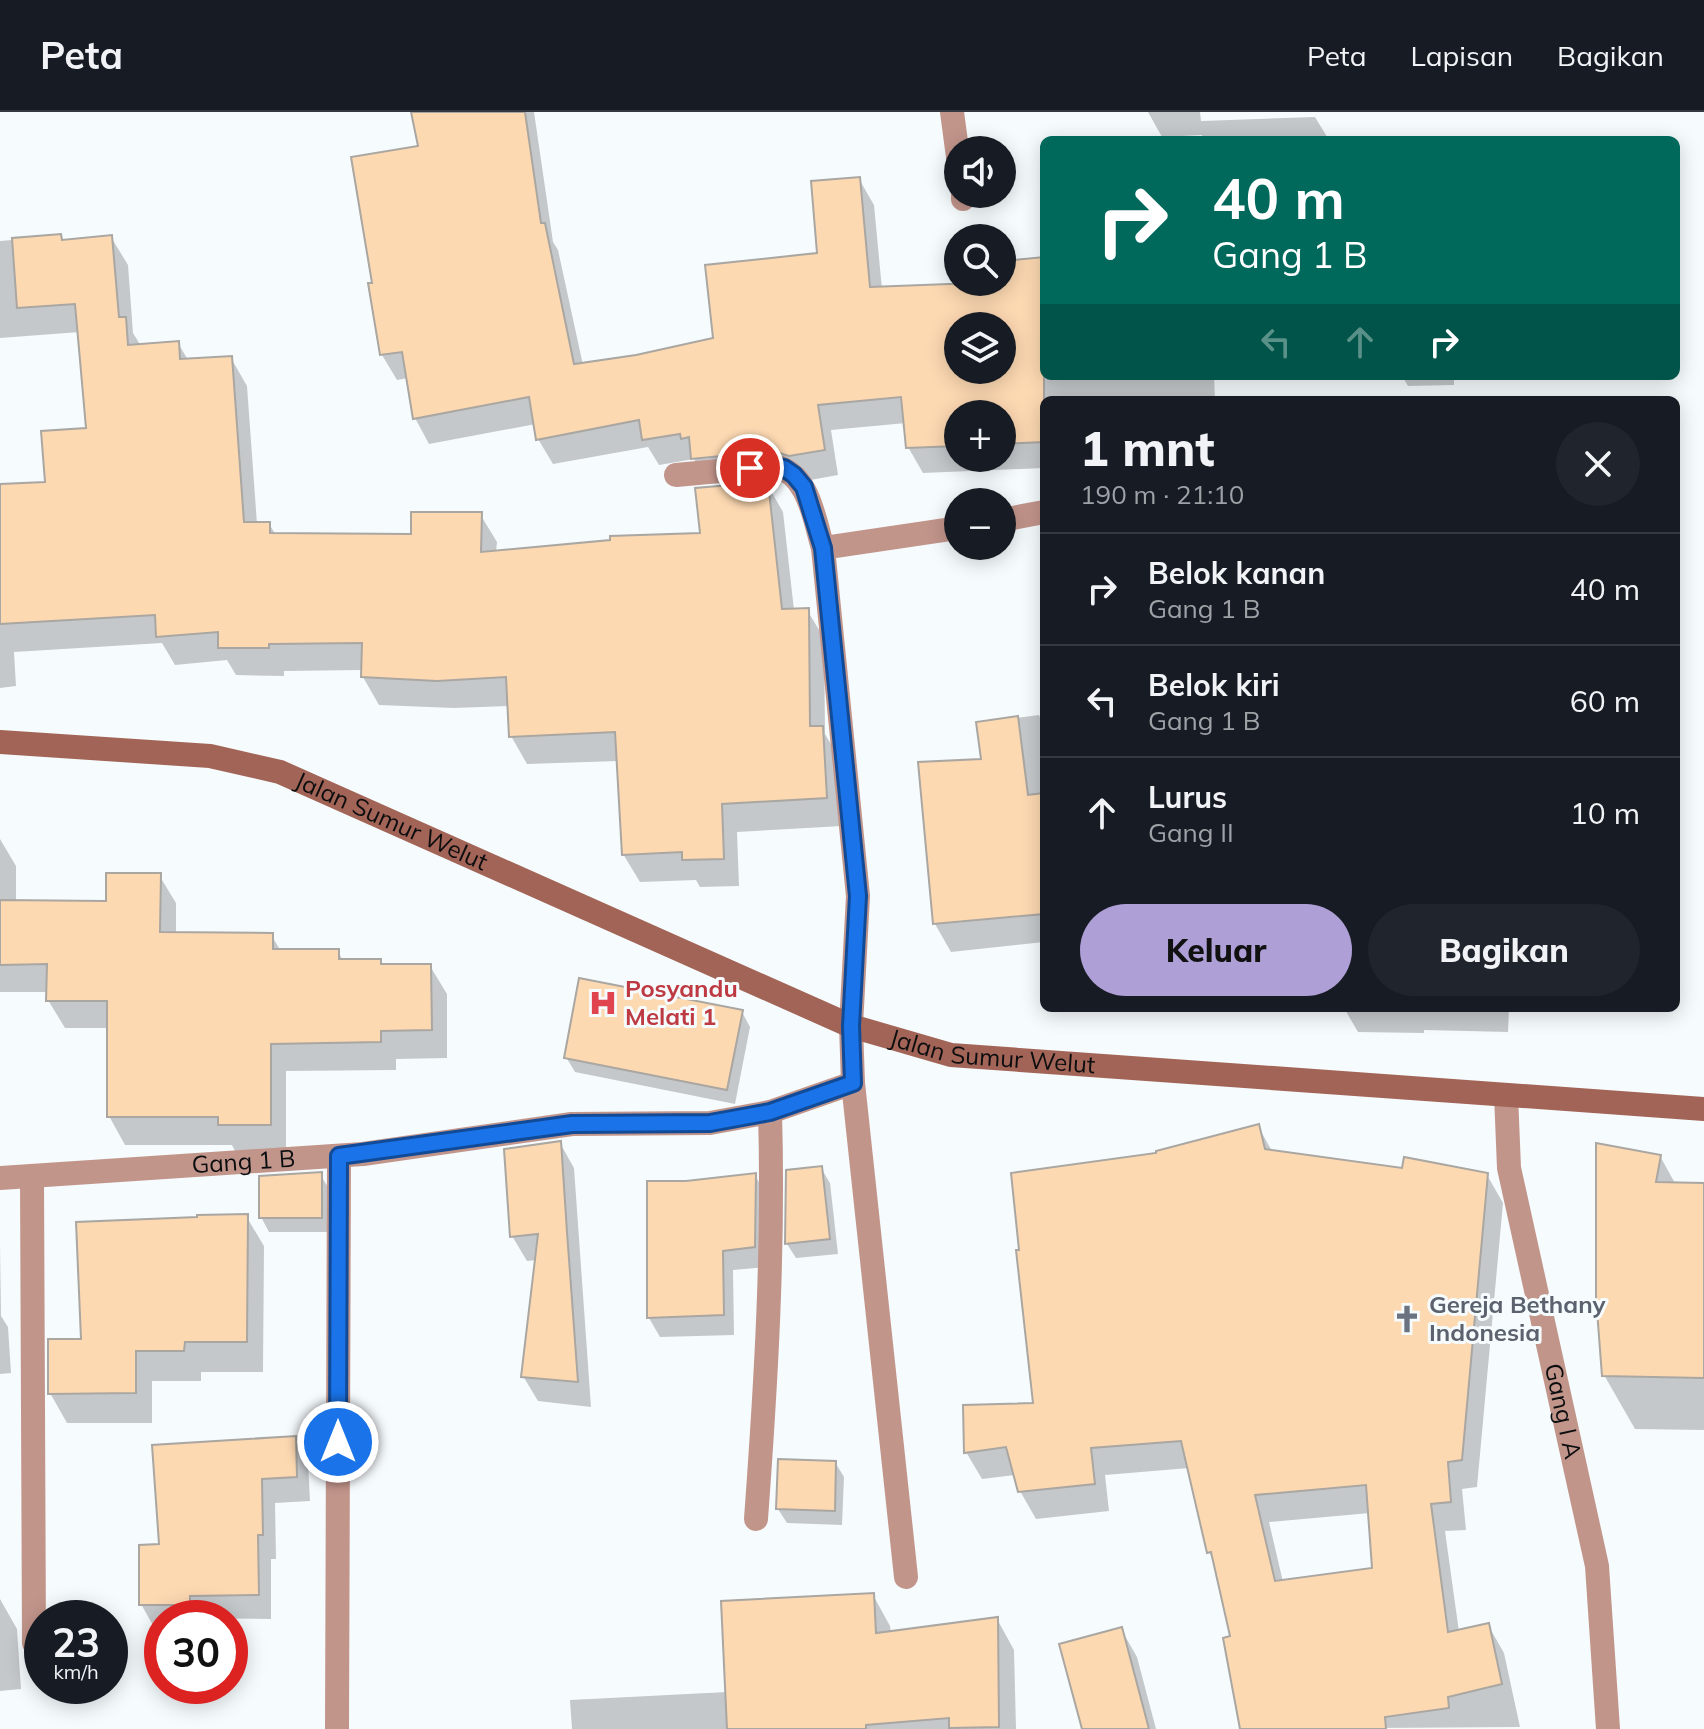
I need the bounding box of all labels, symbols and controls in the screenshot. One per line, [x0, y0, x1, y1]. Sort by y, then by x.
text: Peta [40, 31, 123, 79]
text: Peta [1307, 38, 1366, 73]
text: Lapisan [1410, 38, 1513, 73]
text: Bagikan [1557, 38, 1664, 73]
map controls [944, 136, 1016, 560]
button: sound [944, 136, 1016, 208]
text: 40 m [1212, 163, 1345, 233]
icon: right [1080, 168, 1184, 272]
button: search [944, 224, 1016, 296]
text: Gang 1 B [1212, 232, 1368, 277]
button: layers [944, 312, 1016, 384]
icon: left [1254, 320, 1298, 364]
icon: ahead [1338, 320, 1382, 364]
icon: right [1422, 320, 1466, 364]
button: + [944, 400, 1016, 472]
text: 1 mnt [1080, 418, 1215, 478]
button: close [1556, 422, 1640, 506]
pin [716, 434, 784, 502]
icon: arrive [728, 446, 772, 490]
text: 190 m · 21:10 [1080, 478, 1244, 511]
button: − [944, 488, 1016, 560]
text: Belok kanan [1148, 554, 1325, 592]
icon: right [1080, 567, 1124, 611]
text: 40 m [1570, 570, 1640, 608]
text: Gang 1 B [1148, 592, 1260, 625]
text: Belok kiri [1148, 666, 1280, 704]
icon: left [1080, 679, 1124, 723]
text: 60 m [1570, 682, 1640, 720]
text: Gang 1 B [1148, 704, 1260, 737]
street label: Jalan Sumur Welut [291, 765, 493, 877]
text: Lurus [1148, 778, 1227, 816]
icon: ahead [1080, 791, 1124, 835]
text: 10 m [1570, 794, 1640, 832]
text: Gang II [1148, 816, 1234, 849]
button: Keluar [1080, 904, 1352, 996]
button: Bagikan [1368, 904, 1640, 996]
place label: Posyandu Melati 1 [625, 973, 738, 1031]
hospital icon: Posyandu Melati 1 [588, 988, 618, 1018]
street label: Jalan Sumur Welut [886, 1022, 1096, 1079]
street label: Gang 1 B [191, 1143, 296, 1179]
place label: Gereja Bethany Indonesia [1429, 1289, 1606, 1347]
church icon: Gereja Bethany Indonesia [1392, 1304, 1422, 1334]
street label: Gang I A [1539, 1360, 1589, 1462]
position arrow [296, 1400, 380, 1484]
speed limit sign: 30 [144, 1600, 248, 1704]
text: 23 [52, 1617, 100, 1667]
text: km/h [53, 1659, 99, 1684]

